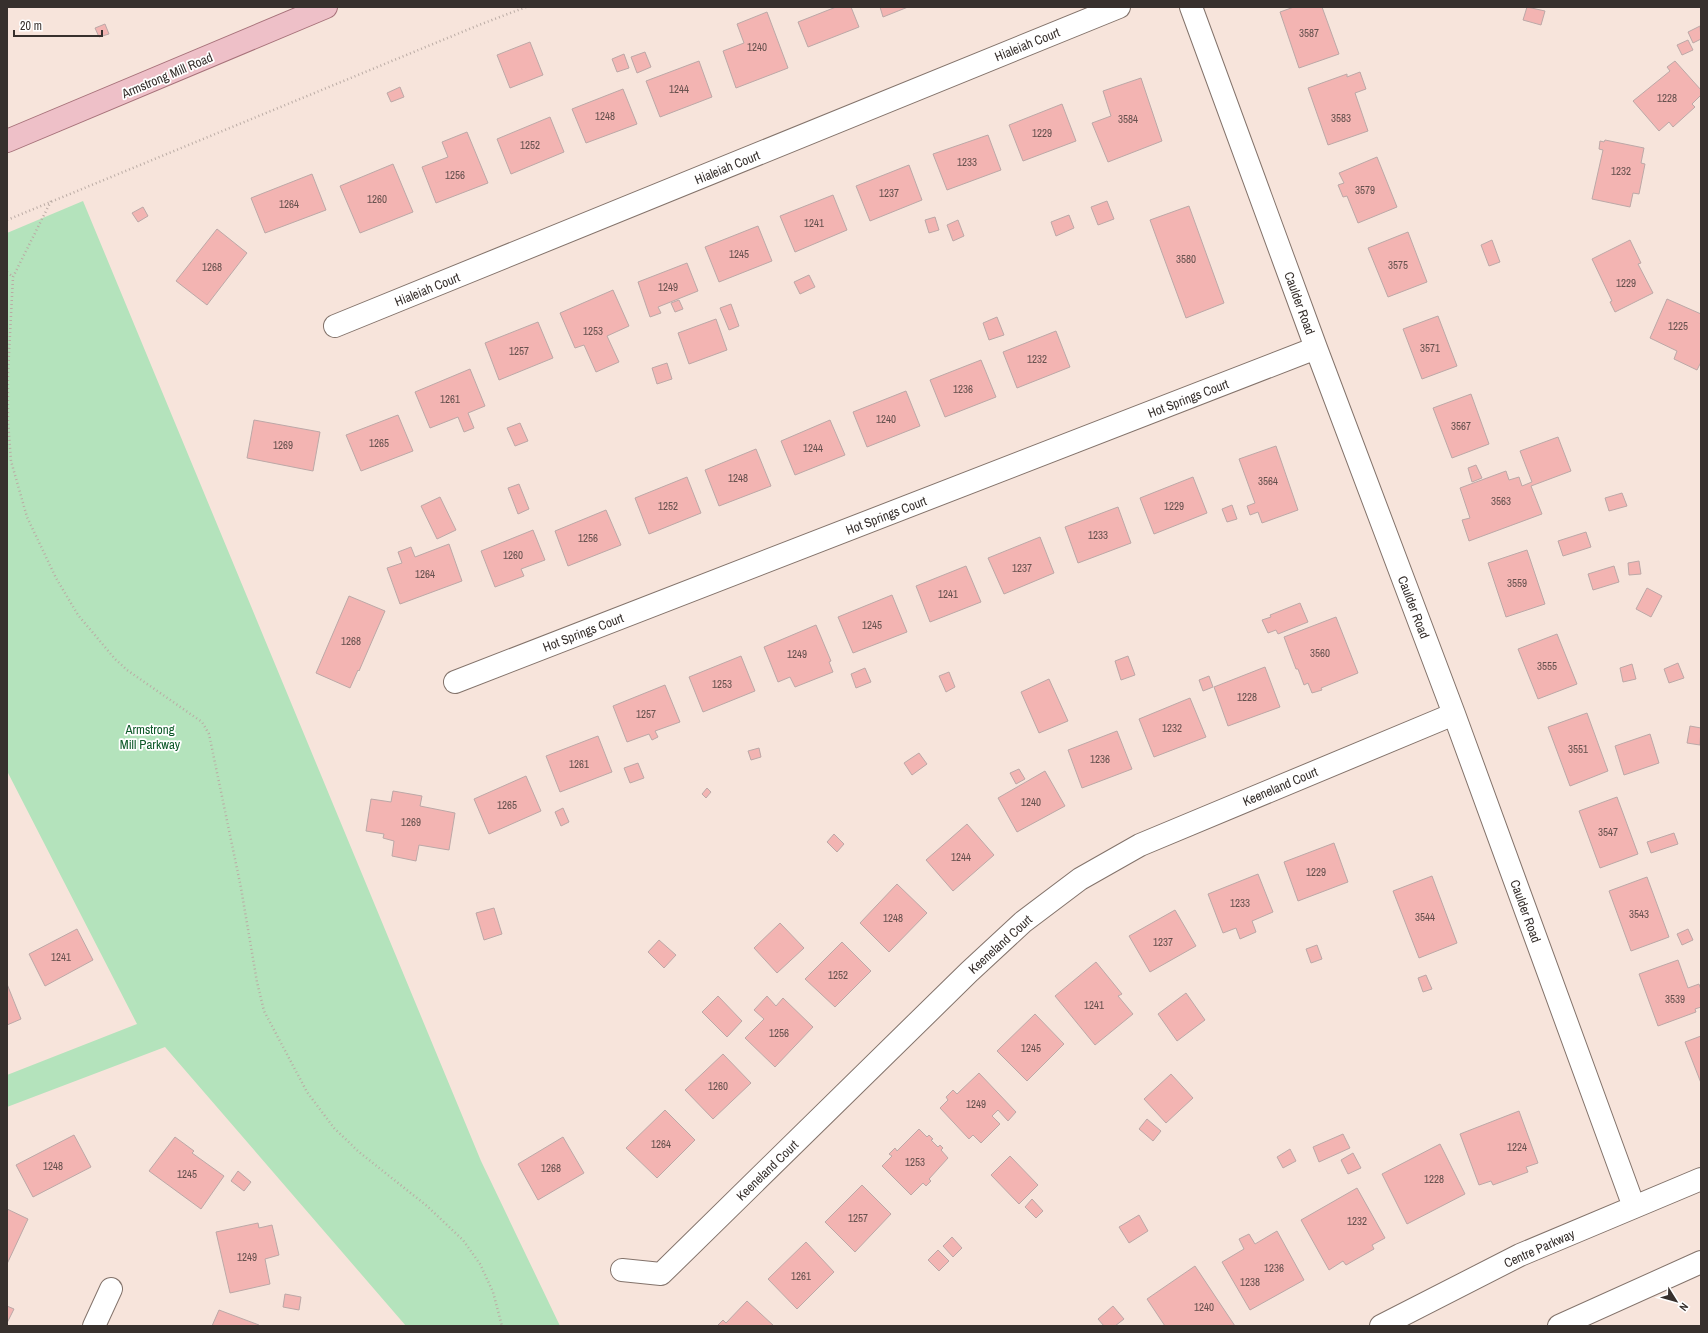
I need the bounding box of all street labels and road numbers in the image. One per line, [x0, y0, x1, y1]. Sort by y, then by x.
street label: Hialeiah Court [992, 24, 1062, 65]
street label: Armstrong Mill Road [118, 49, 215, 103]
street label: Hialeiah Court [692, 147, 762, 188]
street label: Hialeiah Court [392, 269, 462, 310]
street label: Caulder Road [1280, 269, 1319, 337]
street label: Hot Springs Court [1145, 375, 1231, 422]
street label: Hot Springs Court [843, 492, 929, 539]
street label: Caulder Road [1394, 573, 1433, 641]
street label: Hot Springs Court [540, 609, 626, 656]
street label: Keeneland Court [1240, 763, 1320, 810]
street label: Caulder Road [1506, 877, 1545, 945]
street label: Keeneland Court [965, 911, 1036, 977]
street label: Keeneland Court [733, 1136, 802, 1204]
street label: Centre Parkway [1501, 1225, 1578, 1272]

